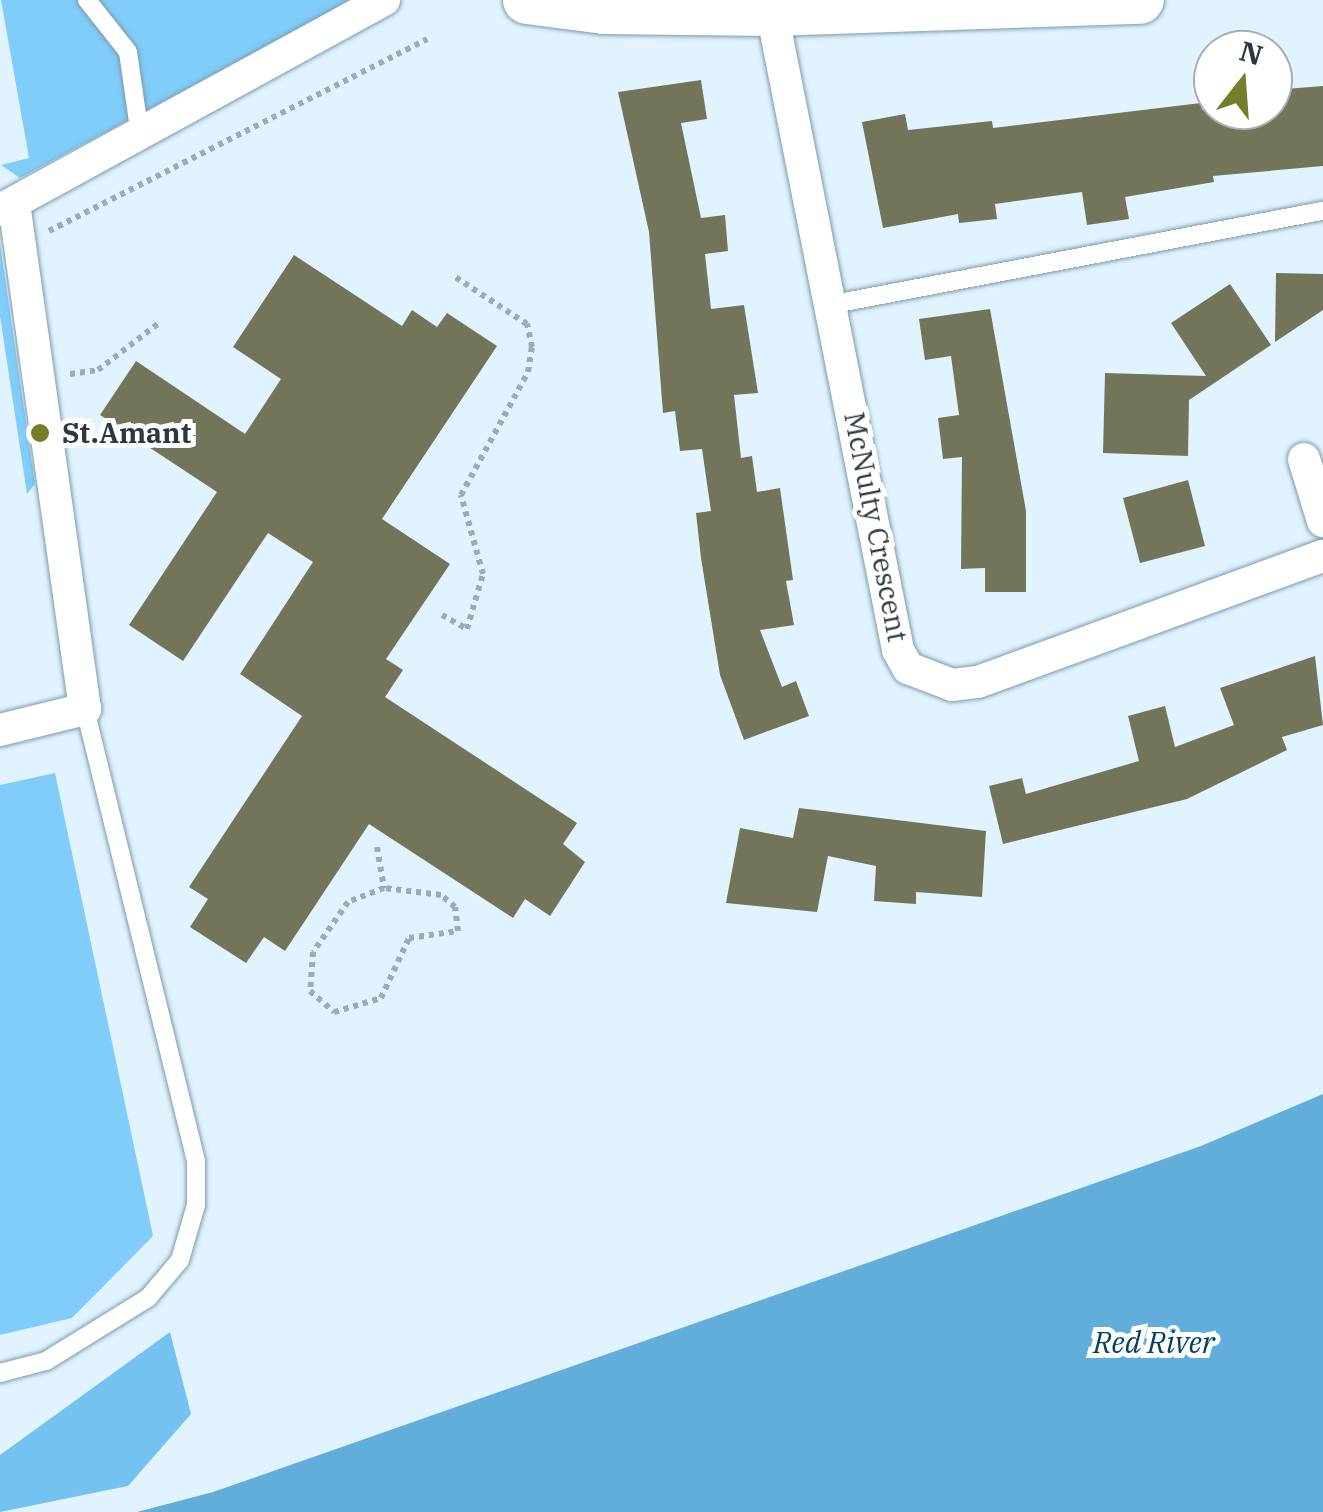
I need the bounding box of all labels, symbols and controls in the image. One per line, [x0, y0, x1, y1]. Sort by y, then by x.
north arrow [1193, 30, 1293, 130]
text: N [1235, 32, 1267, 74]
street label: McNulty Crescent [837, 409, 915, 645]
place label: St.Amant [62, 416, 191, 450]
marker: St.Amant [27, 420, 53, 446]
water label: Red River [1093, 1324, 1215, 1360]

